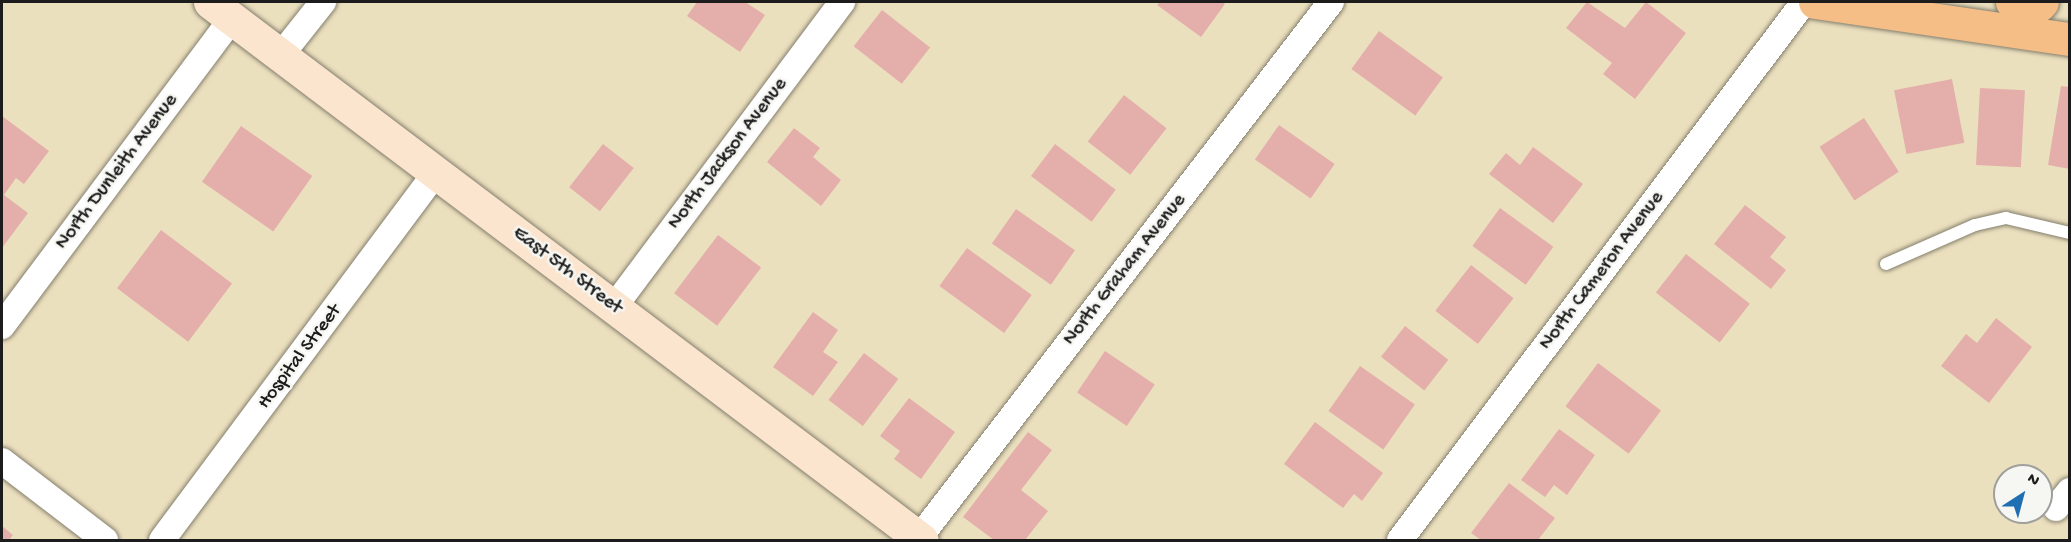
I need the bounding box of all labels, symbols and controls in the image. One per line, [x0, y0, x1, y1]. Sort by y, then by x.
street label: North Jackson Avenue [663, 73, 793, 235]
street label: North Dunleith Avenue [51, 89, 183, 255]
street label: North Cameron Avenue [1535, 187, 1669, 355]
street label: North Graham Avenue [1058, 189, 1192, 351]
street label: East 5th Street [507, 222, 627, 320]
street label: Hospital Street [253, 300, 347, 414]
north arrow [1993, 464, 2053, 524]
text: N [2023, 470, 2043, 491]

